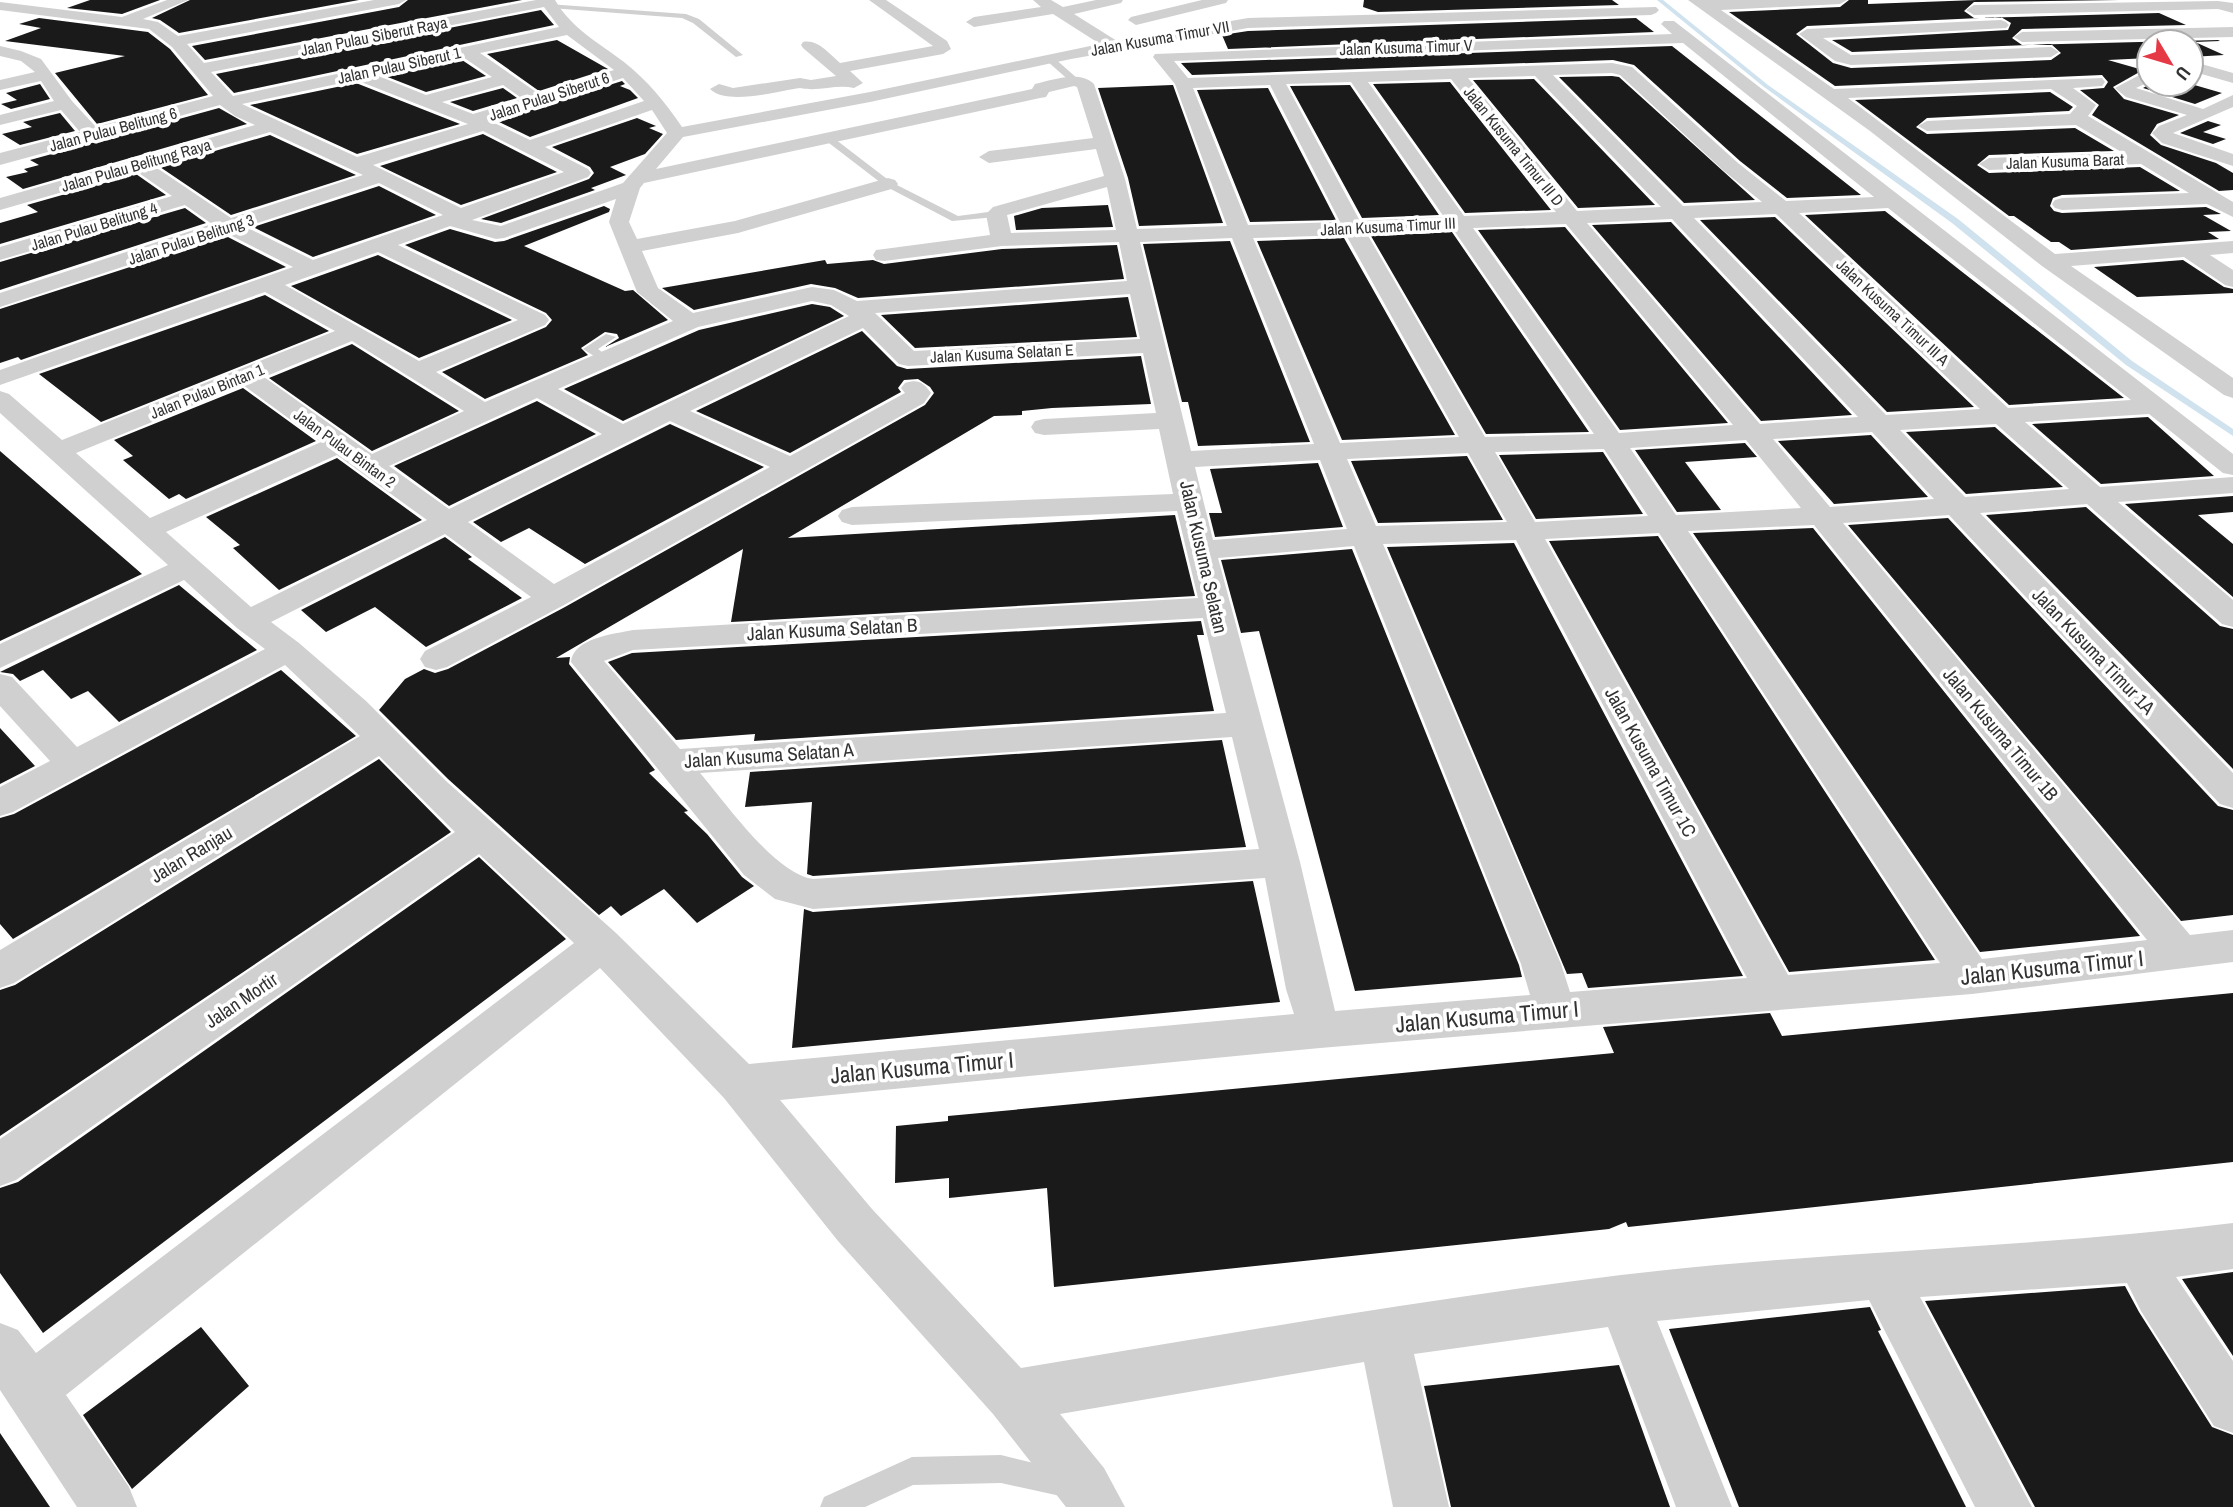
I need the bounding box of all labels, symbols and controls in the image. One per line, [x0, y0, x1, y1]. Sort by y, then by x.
street label: Jalan Pulau Siberut Raya [299, 11, 450, 61]
street label: Jalan Kusuma Timur VII [1089, 15, 1231, 61]
north arrow [2135, 28, 2205, 98]
street label: Jalan Kusuma Timur V [1339, 34, 1473, 60]
street label: Jalan Pulau Siberut 1 [335, 41, 463, 89]
text: U [2170, 61, 2197, 86]
street label: Jalan Pulau Siberut 6 [486, 66, 612, 126]
street label: Jalan Kusuma Timur III D [1459, 81, 1569, 211]
street label: Jalan Pulau Belitung 6 [47, 101, 179, 157]
street label: Jalan Pulau Belitung Raya [59, 133, 214, 197]
street label: Jalan Kusuma Barat [2006, 148, 2125, 174]
street label: Jalan Pulau Belitung 4 [28, 196, 160, 256]
street label: Jalan Pulau Belitung 3 [125, 208, 257, 270]
street label: Jalan Kusuma Timur III [1320, 211, 1456, 241]
street label: Jalan Kusuma Timur III A [1832, 254, 1954, 370]
street label: Jalan Kusuma Selatan E [930, 338, 1074, 368]
street label: Jalan Pulau Bintan 1 [147, 358, 268, 424]
street label: Jalan Pulau Bintan 2 [290, 404, 400, 492]
street label: Jalan Kusuma Selatan [1174, 478, 1234, 636]
street label: Jalan Kusuma Timur 1A [2027, 582, 2162, 720]
street label: Jalan Kusuma Selatan B [746, 612, 918, 646]
street label: Jalan Kusuma Timur 1B [1938, 662, 2064, 806]
street label: Jalan Kusuma Timur 1C [1599, 683, 1703, 841]
street label: Jalan Kusuma Selatan A [683, 736, 855, 774]
street label: Jalan Ranjau [145, 819, 237, 889]
street label: Jalan Kusuma Timur I [1959, 942, 2145, 992]
street label: Jalan Mortir [200, 966, 283, 1034]
street label: Jalan Kusuma Timur I [1394, 993, 1580, 1039]
street label: Jalan Kusuma Timur I [829, 1044, 1015, 1090]

